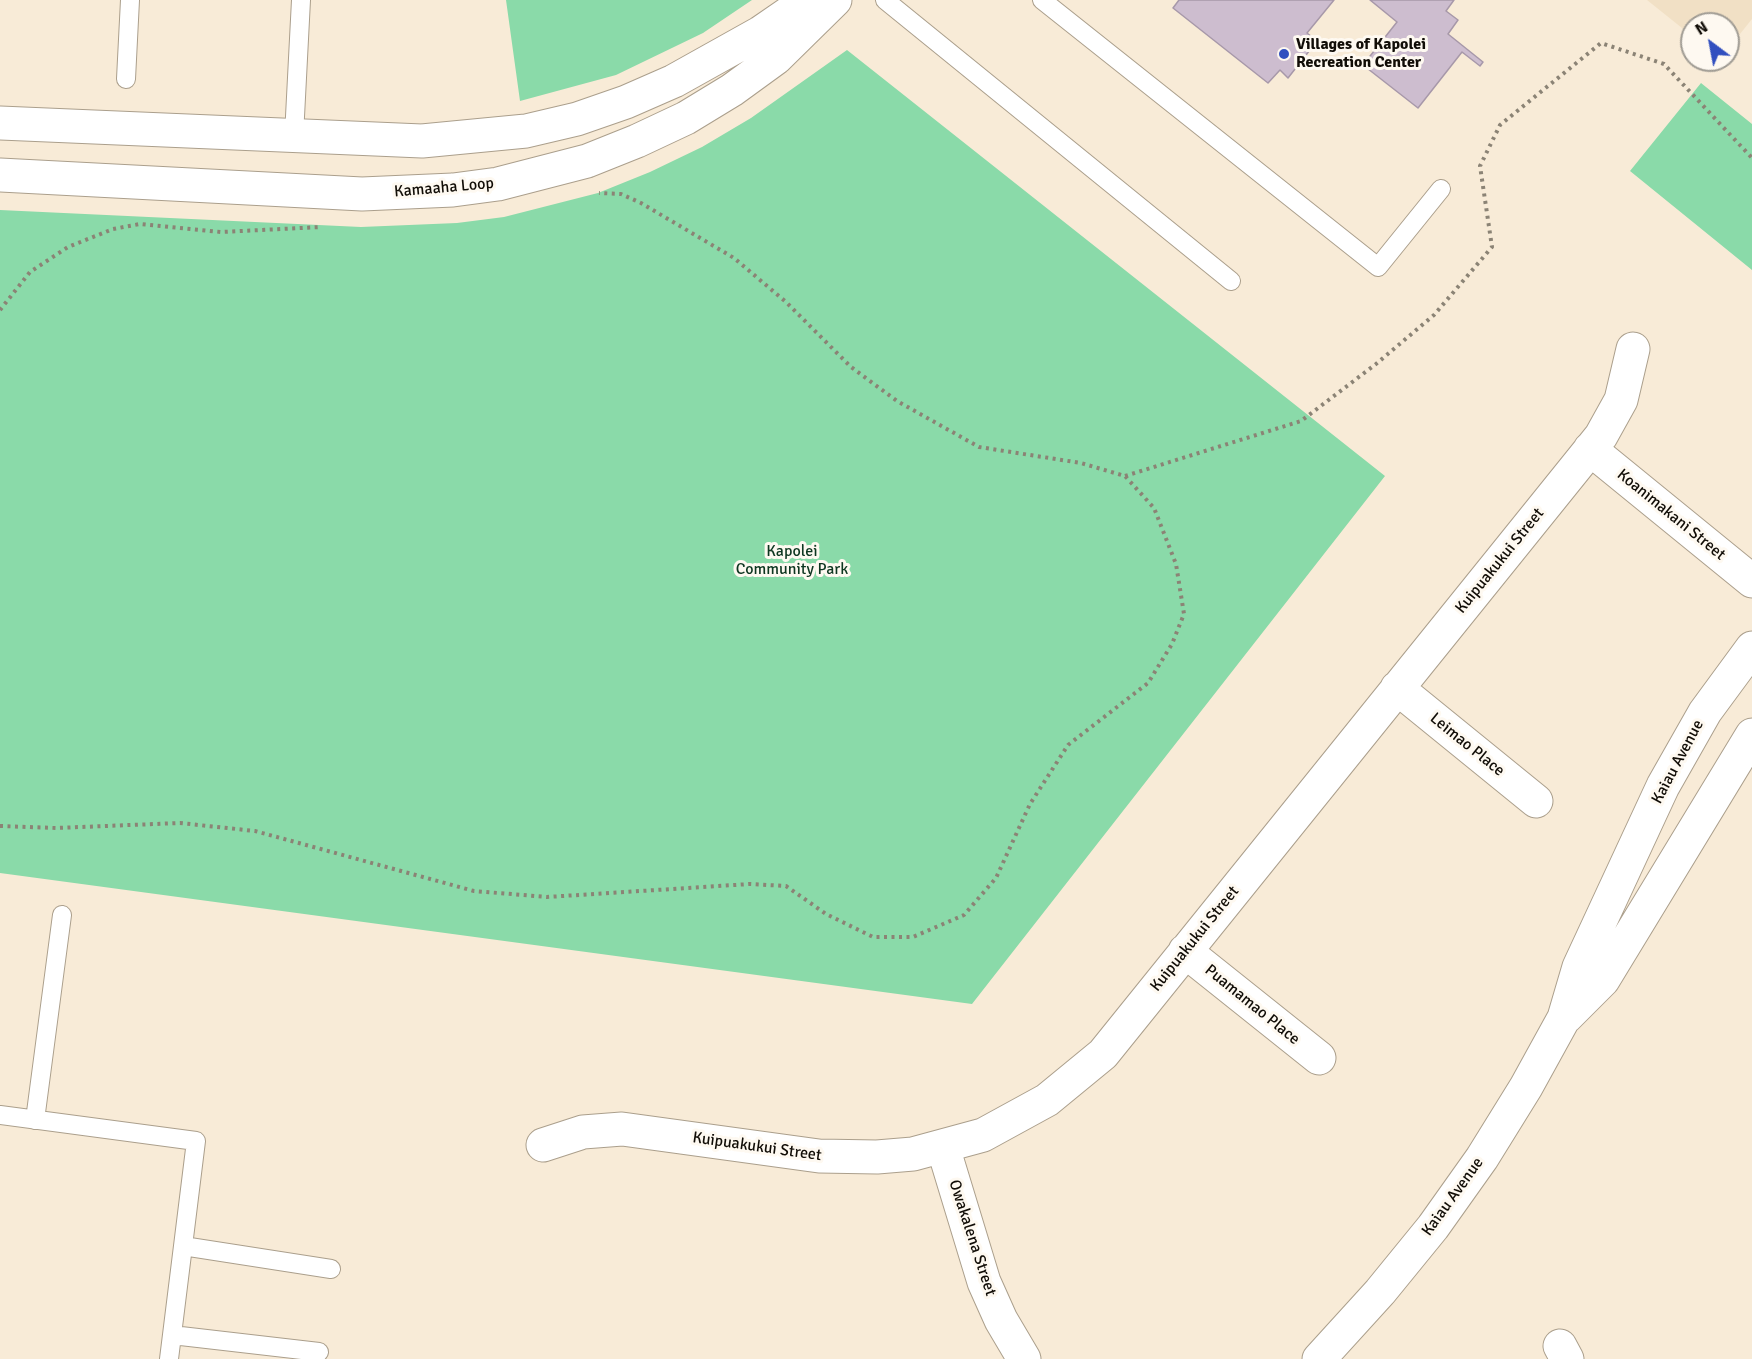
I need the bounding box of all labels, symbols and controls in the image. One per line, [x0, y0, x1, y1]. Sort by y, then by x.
north arrow [1680, 12, 1740, 72]
text: N [1691, 17, 1712, 40]
place label: Villages of Kapolei Recreation Center [1296, 35, 1426, 73]
marker: Villages of Kapolei Recreation Center [1277, 47, 1291, 61]
street label: Kamaaha Loop [393, 174, 495, 202]
street label: Koanimakani Street [1613, 465, 1729, 565]
street label: Kuipuakukui Street [1452, 504, 1548, 618]
park label: Kapolei Community Park [736, 542, 848, 580]
street label: Leimao Place [1426, 709, 1508, 781]
street label: Kaiau Avenue [1648, 717, 1708, 807]
street label: Kuipuakukui Street [1147, 882, 1243, 996]
street label: Puamamao Place [1201, 961, 1303, 1049]
street label: Kuipuakukui Street [691, 1128, 823, 1166]
street label: Kaiau Avenue [1418, 1154, 1488, 1240]
street label: Owakalena Street [944, 1178, 1000, 1298]

